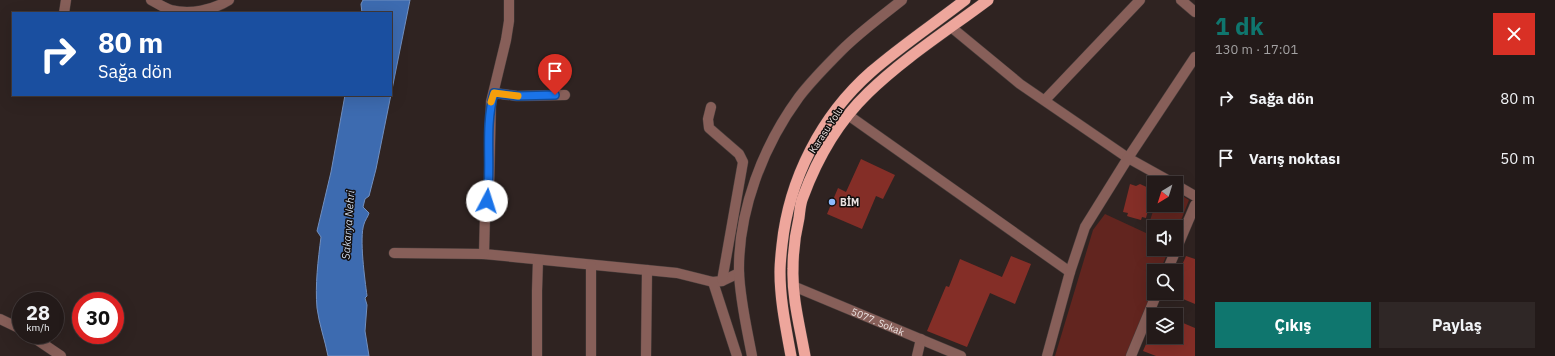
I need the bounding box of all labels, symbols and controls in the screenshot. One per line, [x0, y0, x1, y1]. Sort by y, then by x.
text: 1 dk [1215, 10, 1264, 42]
button: close [1493, 13, 1535, 55]
text: 80 m [98, 24, 163, 61]
icon: right [32, 28, 84, 80]
text: 130 m · 17:01 [1215, 41, 1298, 58]
pin [538, 54, 572, 95]
text: Sağa dön [98, 60, 172, 83]
icon: arrive [544, 60, 566, 82]
icon: right [1215, 87, 1237, 109]
text: Sağa dön [1249, 89, 1314, 108]
text: 80 m [1500, 89, 1535, 108]
street label: Karasu Yolu [806, 104, 846, 156]
icon: arrive [1215, 147, 1237, 169]
text: Varış noktası [1249, 149, 1340, 168]
text: 50 m [1500, 149, 1535, 168]
north arrow [1147, 176, 1183, 212]
map controls [1147, 176, 1183, 344]
position arrow [466, 180, 508, 222]
water label: Sakarya Nehri [339, 190, 357, 260]
place label: BİM [840, 196, 859, 209]
marker: BİM [827, 197, 837, 207]
button: sound [1147, 220, 1183, 256]
button: search [1147, 264, 1183, 300]
speed limit sign: 30 [72, 292, 124, 344]
text: 28 [26, 299, 50, 326]
button: Çıkış [1215, 302, 1371, 348]
button: Paylaş [1379, 302, 1535, 348]
street label: 5077. Sokak [849, 305, 907, 339]
button: layers [1147, 308, 1183, 344]
text: km/h [26, 321, 50, 334]

